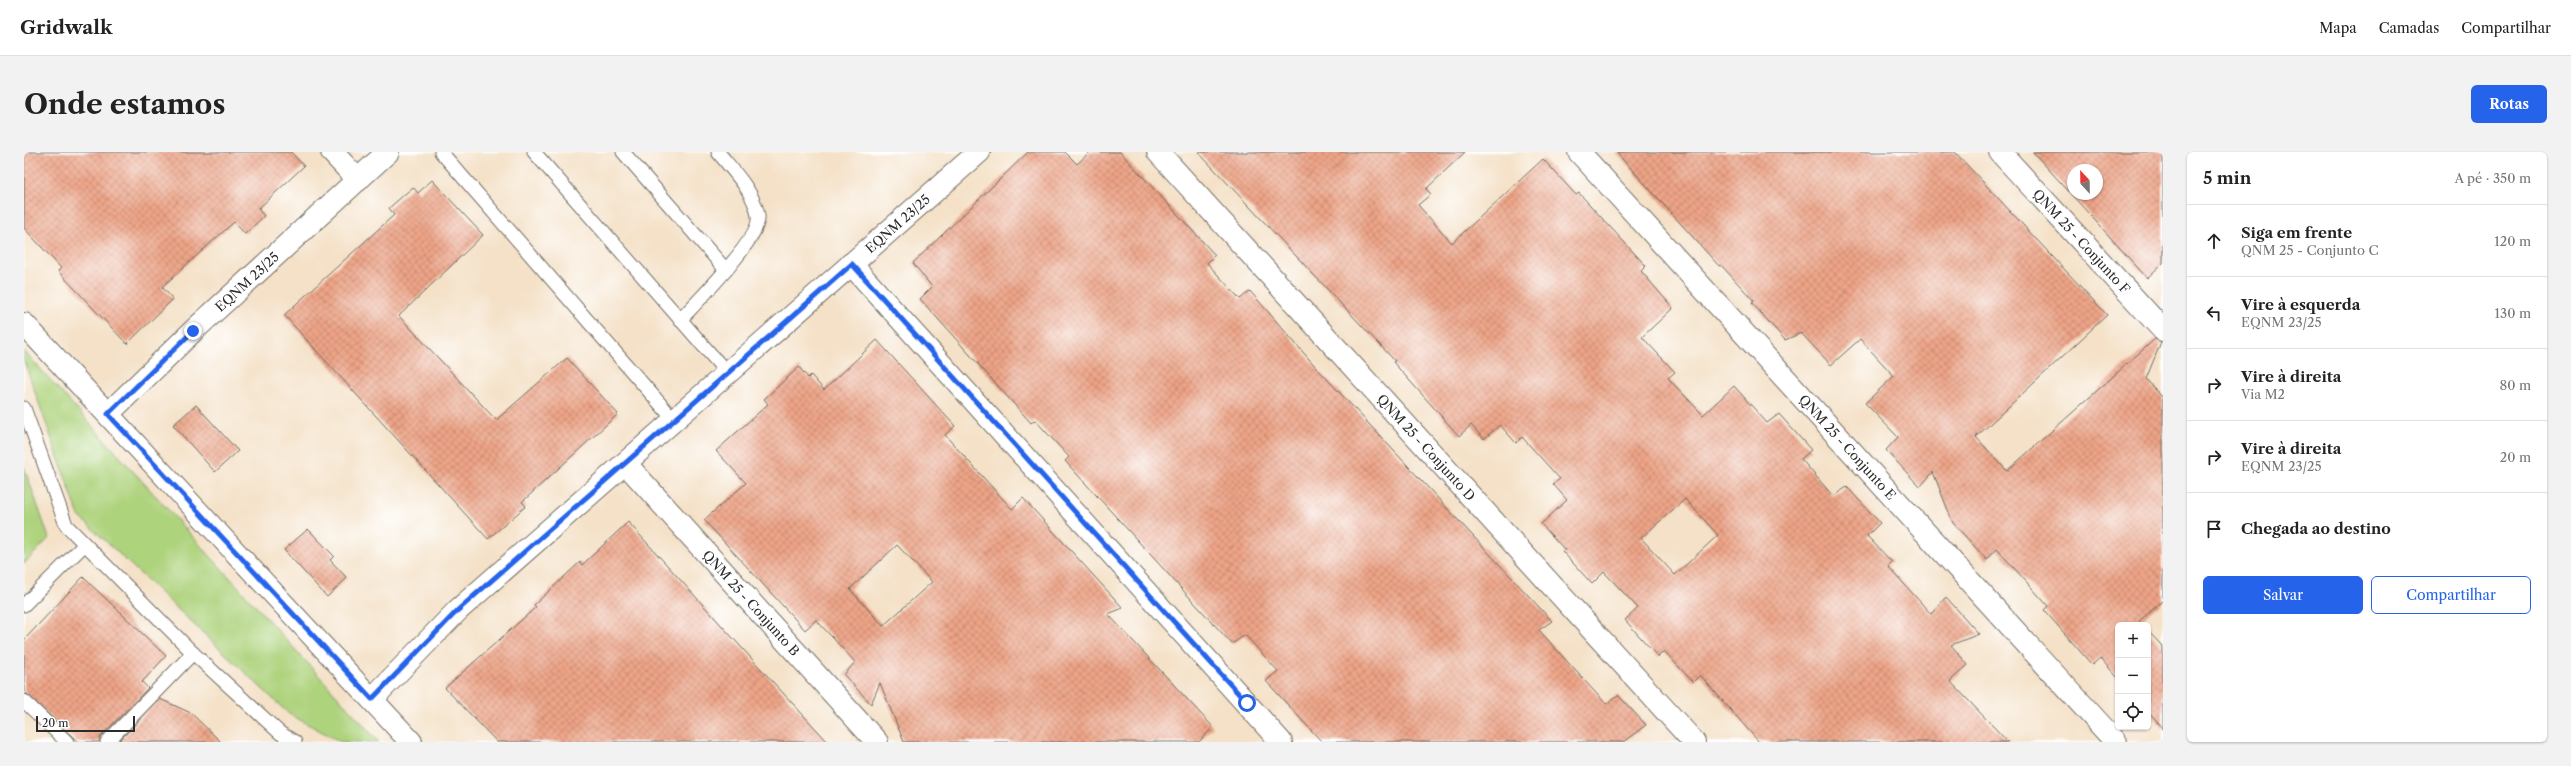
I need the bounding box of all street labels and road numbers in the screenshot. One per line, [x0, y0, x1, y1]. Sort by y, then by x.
street label: QNM 25 - Conjunto F [2030, 186, 2134, 297]
street label: EQNM 23/25 [862, 191, 933, 256]
street label: EQNM 23/25 [212, 248, 282, 315]
street label: QNM 25 - Conjunto D [1374, 391, 1479, 504]
street label: QNM 25 - Conjunto E [1796, 391, 1899, 503]
street label: QNM 25 - Conjunto B [700, 547, 803, 659]

